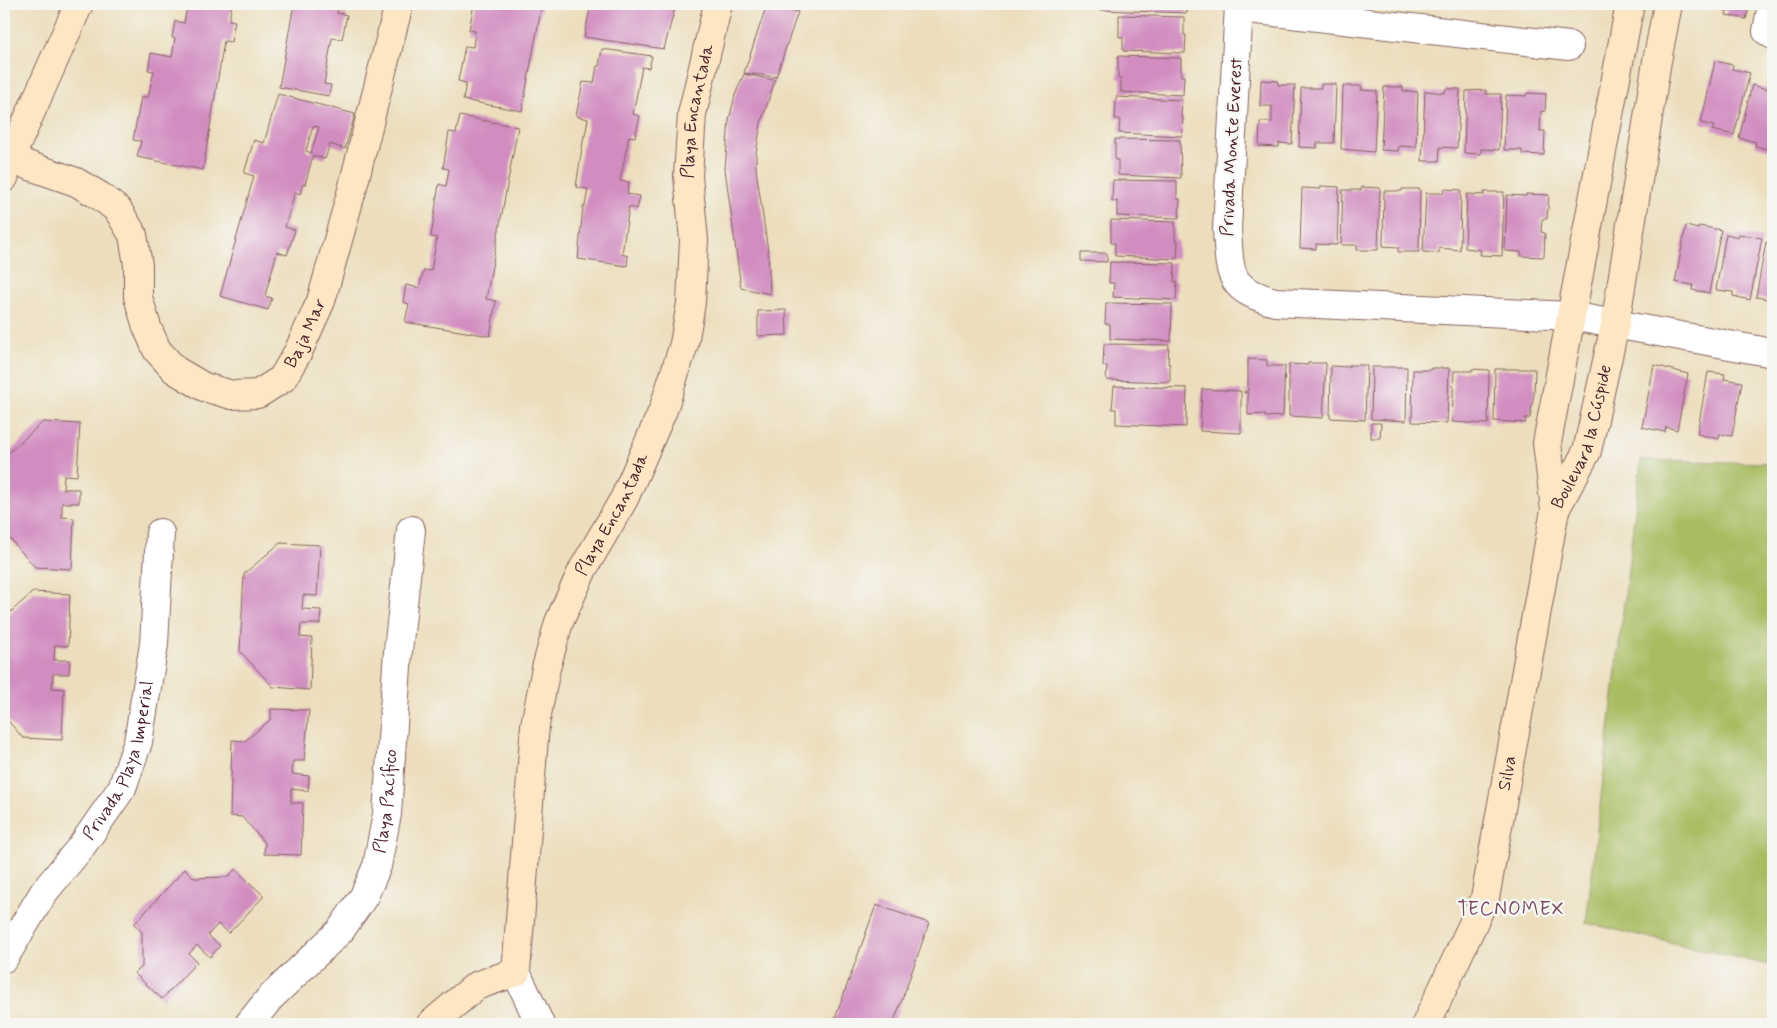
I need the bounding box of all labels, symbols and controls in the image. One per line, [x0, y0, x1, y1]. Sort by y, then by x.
street label: Playa Encantada [676, 42, 720, 179]
street label: Privada Monte Everest [1215, 56, 1249, 237]
street label: Baja Mar [279, 294, 333, 373]
street label: Boulevard la Cúspide [1546, 362, 1618, 513]
street label: Playa Encantada [570, 449, 655, 579]
street label: Privada Playa Imperial [77, 679, 160, 845]
street label: Playa Pacífico [368, 748, 403, 855]
street label: Silva [1493, 754, 1522, 792]
district label: TECNOMEX [1458, 897, 1564, 922]

